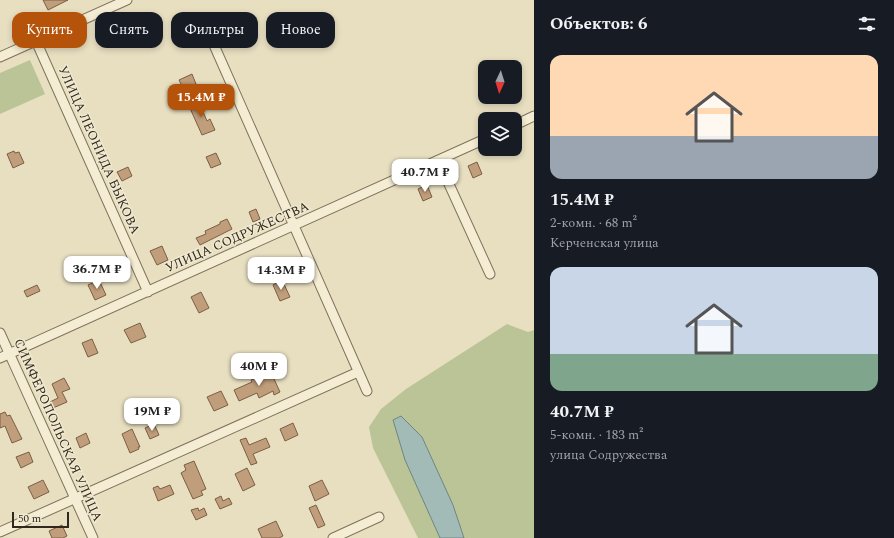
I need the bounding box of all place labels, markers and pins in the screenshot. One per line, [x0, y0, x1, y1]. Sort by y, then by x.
pin: 15.4M ₽ [164, 84, 238, 118]
pin: 40.7M ₽ [388, 159, 462, 193]
pin: 36.7M ₽ [60, 256, 134, 290]
pin: 14.3M ₽ [244, 257, 318, 291]
pin: 40M ₽ [231, 353, 287, 387]
pin: 19M ₽ [124, 398, 180, 432]

